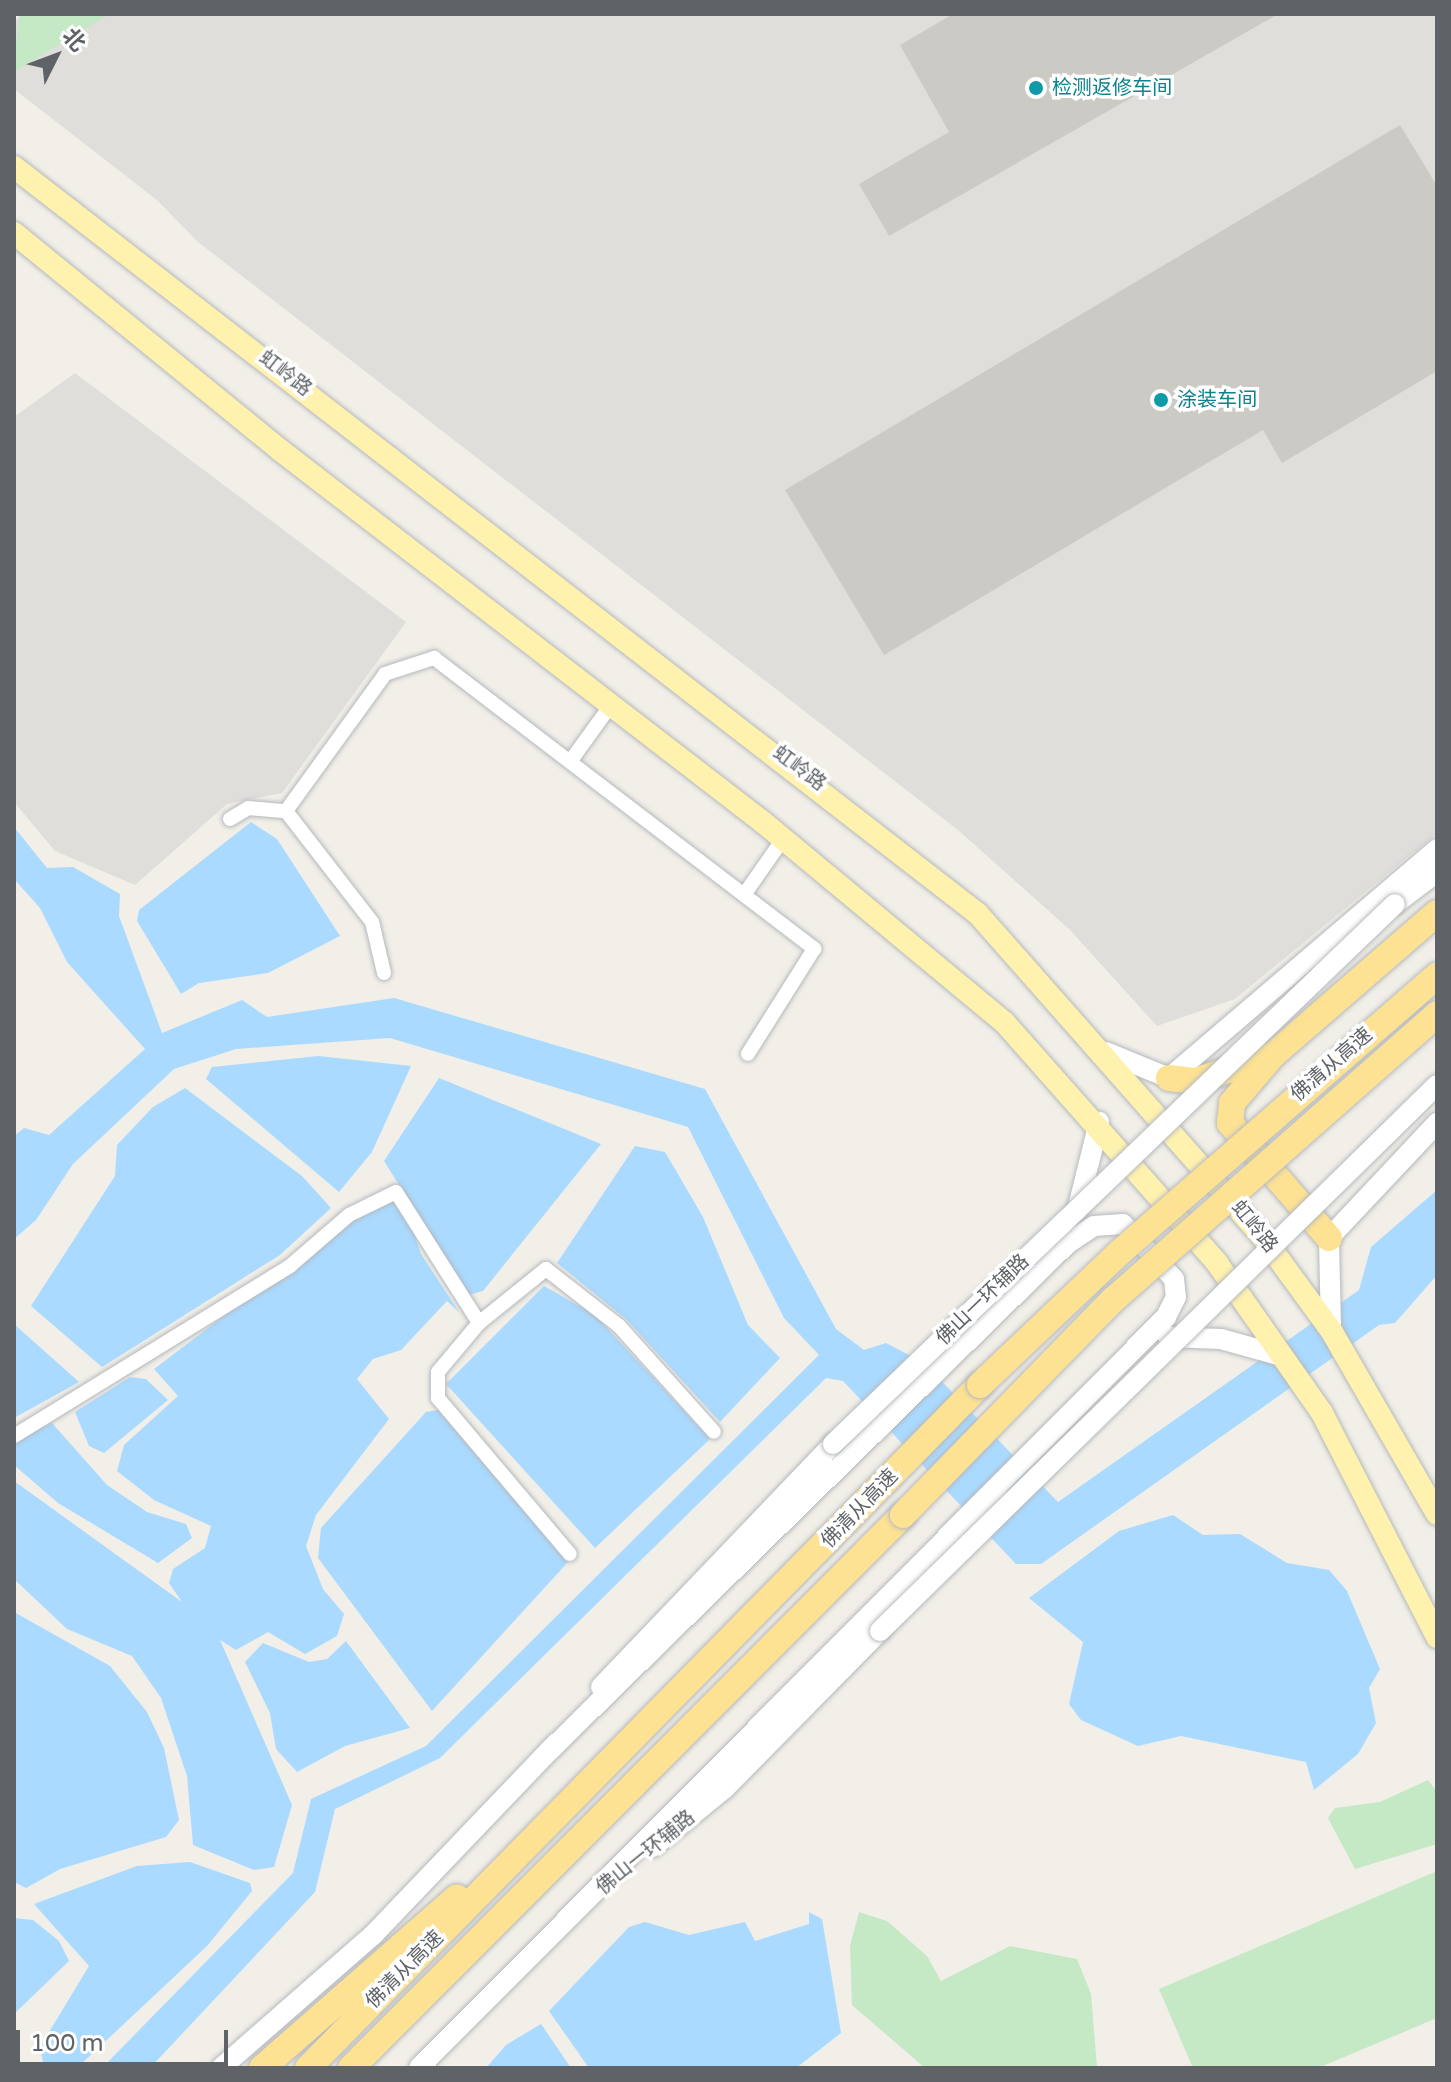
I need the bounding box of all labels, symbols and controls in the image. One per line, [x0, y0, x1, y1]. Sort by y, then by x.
north arrow [16, 16, 96, 96]
text: 北 [57, 23, 91, 57]
place label: 检测返修车间 [1052, 76, 1172, 100]
marker: 检测返修车间 [1027, 79, 1045, 97]
street label: 虹岭路 [254, 346, 316, 402]
place label: 涂装车间 [1177, 388, 1257, 412]
marker: 涂装车间 [1152, 391, 1170, 409]
street label: 虹岭路 [768, 741, 830, 797]
street label: 佛清从高速 [1286, 1023, 1378, 1107]
street label: 虹岭路 [1226, 1196, 1282, 1258]
street label: 佛山一环辅路 [932, 1250, 1034, 1350]
street label: 佛清从高速 [817, 1465, 903, 1553]
street label: 佛山一环辅路 [592, 1806, 700, 1900]
street label: 佛清从高速 [361, 1926, 449, 2014]
scale bar [20, 2014, 232, 2064]
text: 100 m [30, 2029, 104, 2058]

